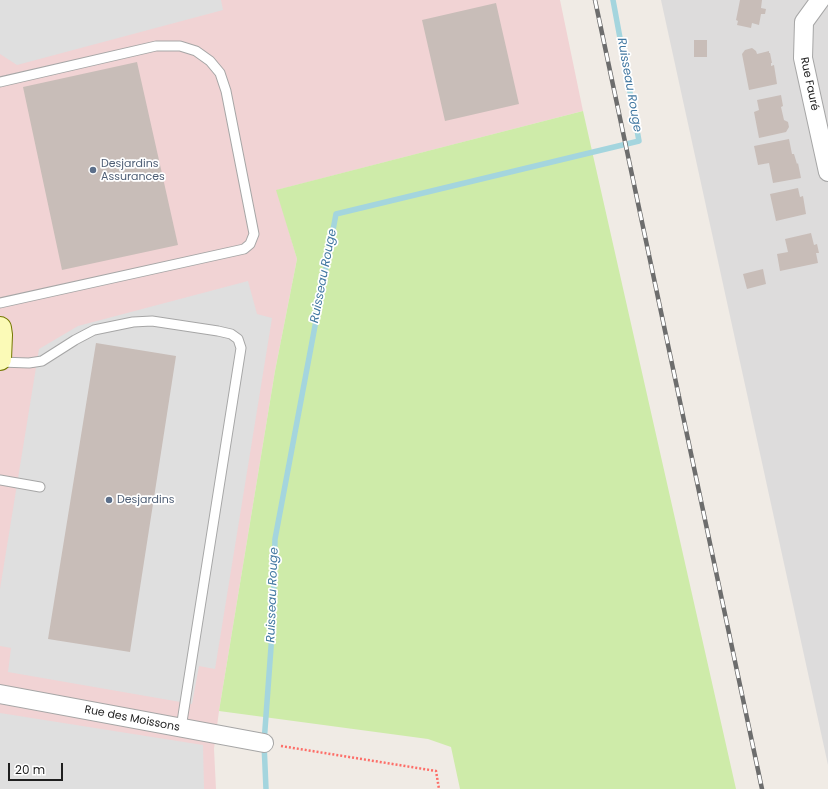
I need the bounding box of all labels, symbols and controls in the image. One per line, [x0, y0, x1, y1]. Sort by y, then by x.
water label: Ruisseau Rouge [614, 37, 644, 133]
street label: Rue Fauré [797, 56, 821, 112]
place label: Desjardins Assurances [101, 157, 165, 183]
marker: Desjardins Assurances [88, 165, 98, 175]
water label: Ruisseau Rouge [308, 228, 340, 324]
place label: Desjardins [117, 493, 175, 507]
marker: Desjardins [104, 495, 114, 505]
water label: Ruisseau Rouge [264, 547, 282, 643]
street label: Rue des Moissons [83, 703, 181, 735]
scale bar [10, 755, 65, 781]
text: 20 m [15, 761, 45, 778]

